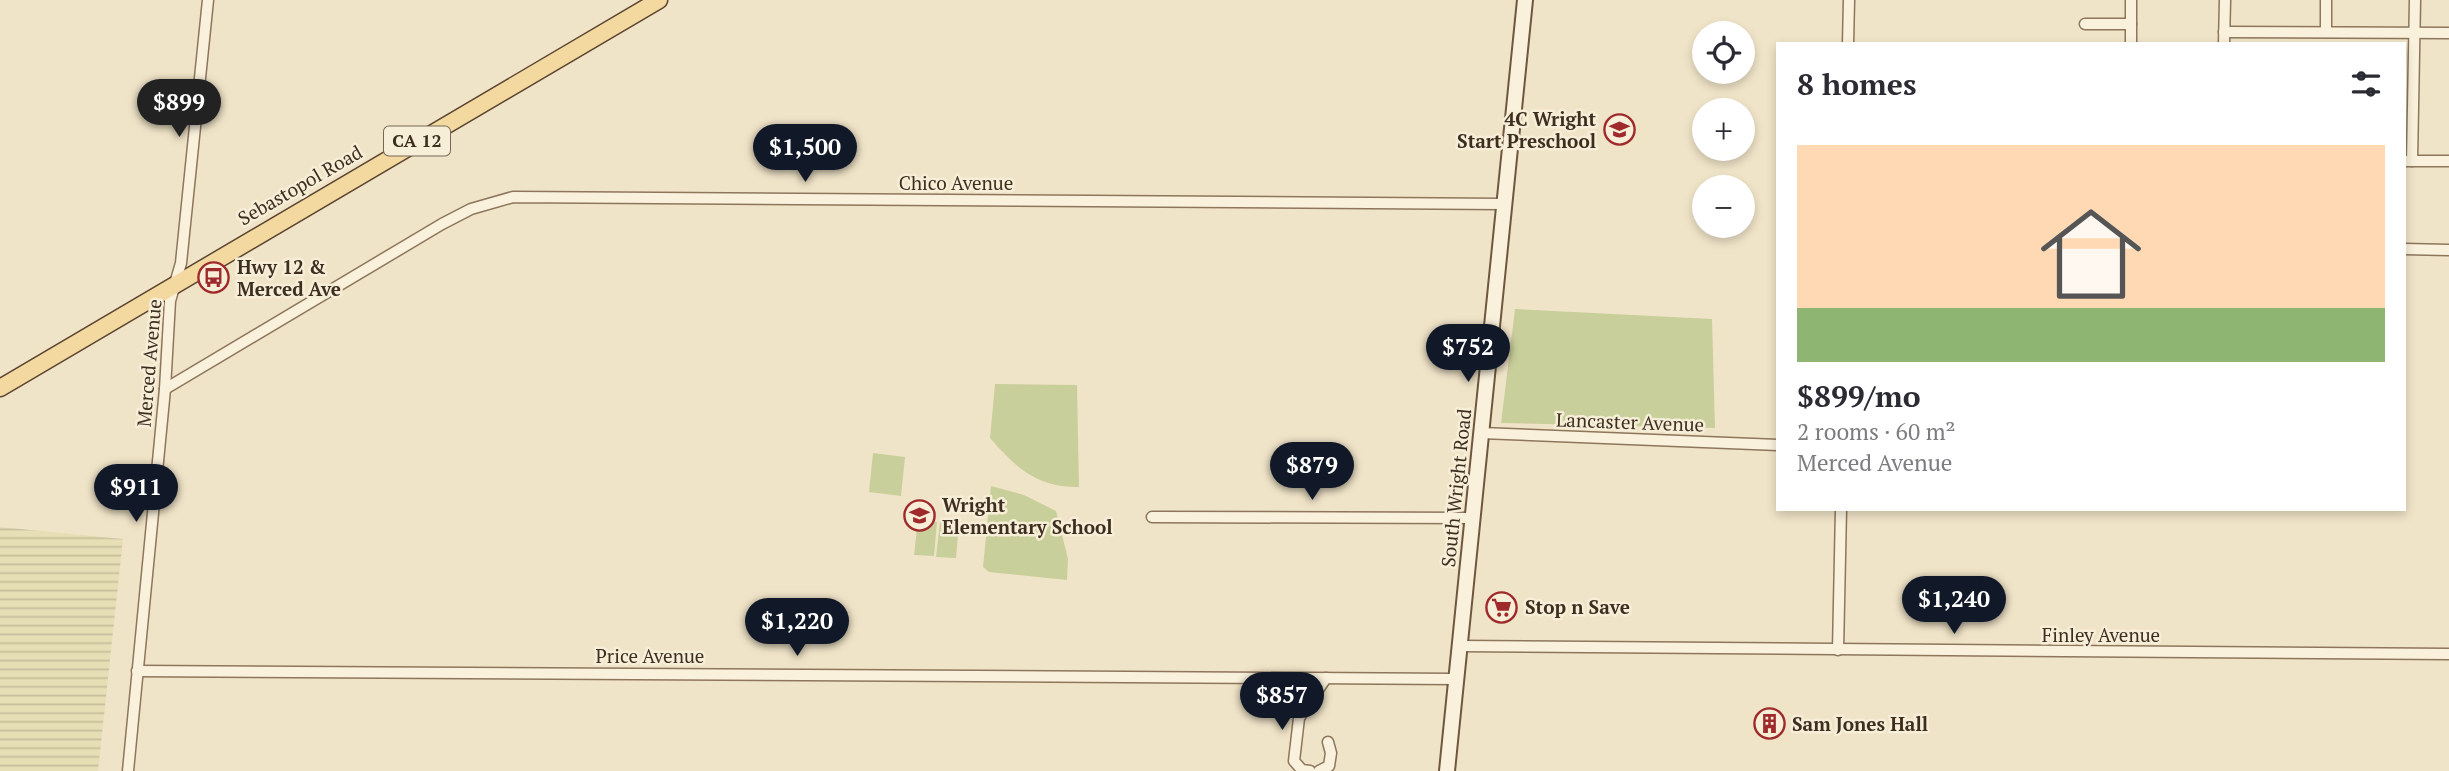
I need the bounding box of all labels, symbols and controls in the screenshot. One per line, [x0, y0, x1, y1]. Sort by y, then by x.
map controls [1692, 21, 1755, 238]
button: locate [1692, 21, 1755, 84]
text: 8 homes [1797, 64, 1916, 104]
icon: filters [2347, 65, 2385, 103]
pin: $899 [138, 80, 220, 139]
text: $899 [153, 86, 205, 117]
button: + [1692, 98, 1755, 161]
place label: 4C Wright Start Preschool [1457, 106, 1596, 153]
school or university icon: 4C Wright Start Preschool [1602, 113, 1636, 147]
pin: $1,500 [748, 124, 862, 184]
road number: CA 12 [384, 126, 450, 156]
text: $1,500 [769, 131, 841, 162]
street label: Sebastopol Road [233, 139, 367, 230]
street label: Chico Avenue [899, 170, 1013, 195]
button: − [1692, 175, 1755, 238]
icon: home [2028, 191, 2154, 317]
place label: Hwy 12 & Merced Ave [237, 254, 341, 301]
bus stop icon: Hwy 12 & Merced Ave [197, 261, 231, 295]
street label: Merced Avenue [130, 298, 167, 428]
pin: $752 [1427, 324, 1509, 384]
text: $752 [1442, 331, 1494, 362]
text: $899/mo [1797, 376, 1921, 416]
street label: Lancaster Avenue [1555, 406, 1705, 437]
street label: South Wright Road [1435, 407, 1476, 568]
text: 2 rooms · 60 m² [1797, 416, 1956, 447]
pin: $879 [1271, 442, 1353, 502]
text: Merced Avenue [1797, 447, 1952, 478]
text: $879 [1286, 449, 1338, 480]
pin: $911 [95, 464, 177, 524]
text: $911 [110, 471, 162, 502]
place label: Wright Elementary School [942, 492, 1113, 539]
school or university icon: Wright Elementary School [902, 499, 936, 533]
pin: $1,240 [1897, 576, 2011, 636]
text: $1,240 [1918, 583, 1990, 614]
supermarket icon: Stop n Save [1485, 590, 1519, 624]
place label: Stop n Save [1525, 594, 1630, 619]
pin: $1,220 [740, 598, 854, 658]
text: $1,220 [761, 605, 833, 636]
street label: Finley Avenue [2042, 622, 2160, 647]
street label: Price Avenue [596, 643, 704, 668]
pin: $857 [1241, 672, 1323, 732]
text: $857 [1256, 679, 1308, 710]
building icon: Sam Jones Hall [1752, 707, 1786, 741]
place label: Sam Jones Hall [1792, 711, 1928, 736]

